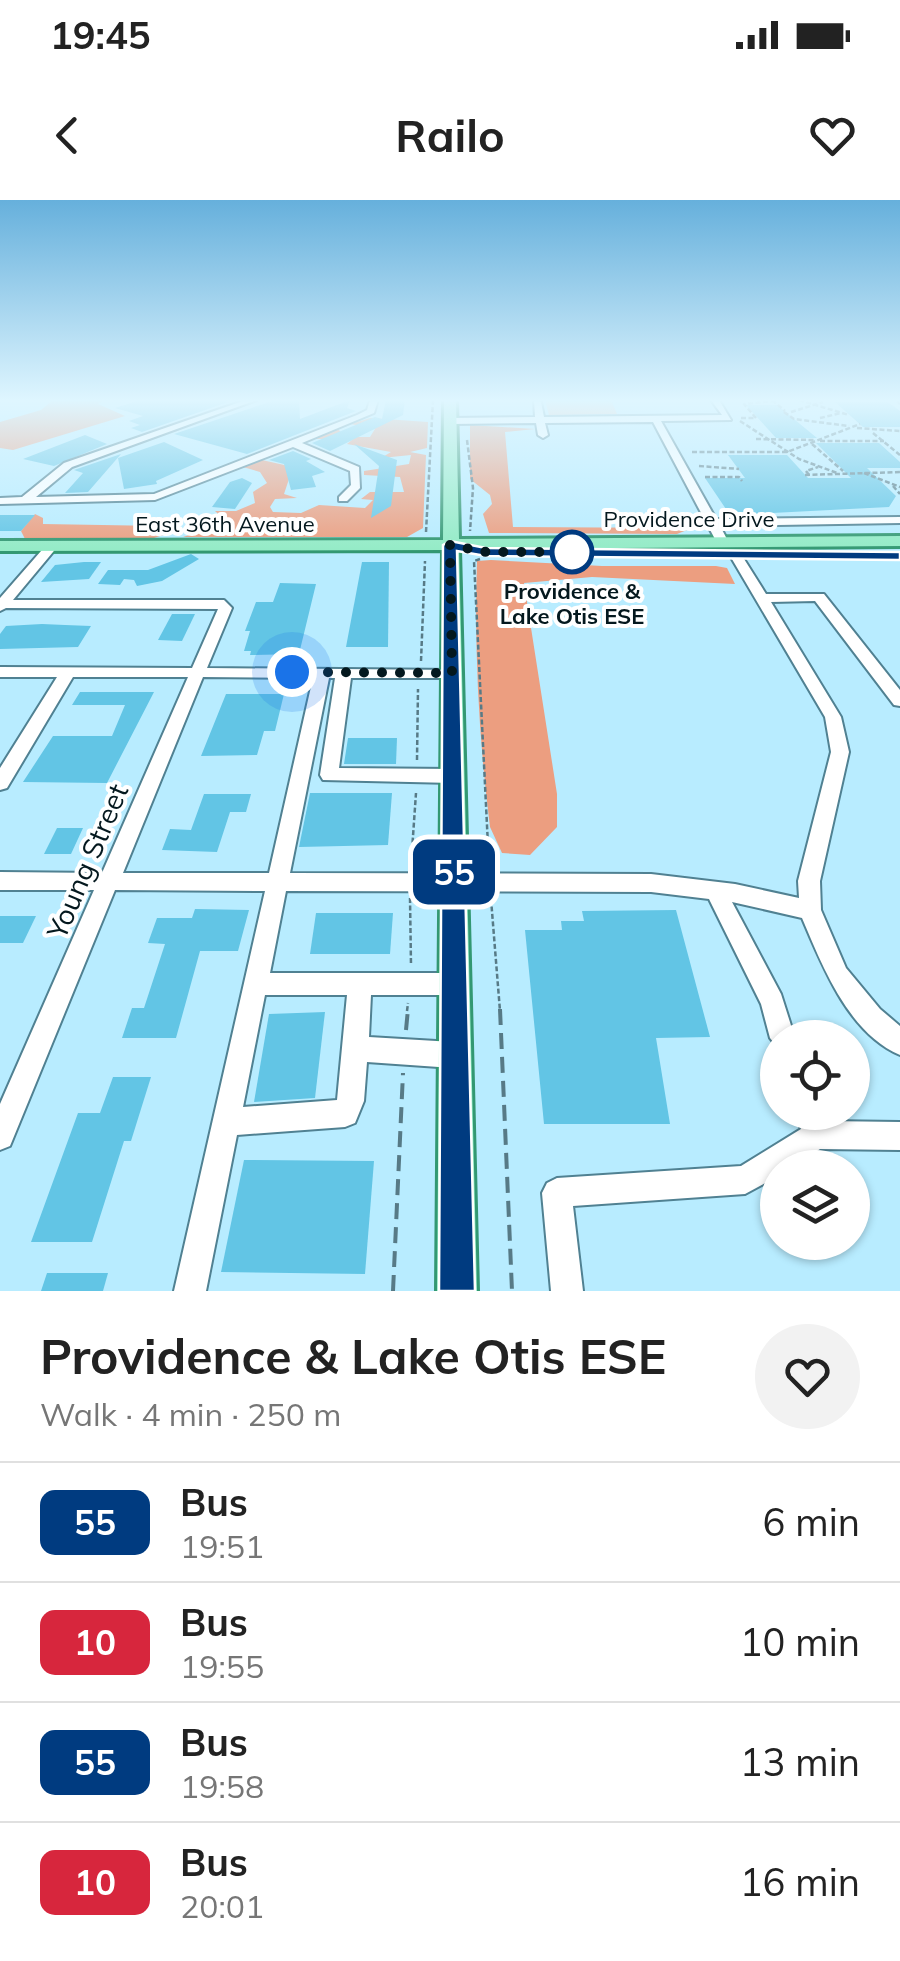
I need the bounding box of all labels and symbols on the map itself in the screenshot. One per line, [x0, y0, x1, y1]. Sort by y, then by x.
street label: Providence Drive [604, 505, 774, 533]
street label: East 36th Avenue [135, 510, 315, 538]
marker: Providence & Lake Otis ESE [551, 531, 593, 573]
place label: Providence & Lake Otis ESE [500, 577, 644, 630]
your location [267, 647, 317, 697]
street label: Young Street [38, 778, 135, 945]
line badge: 55 [409, 840, 499, 904]

